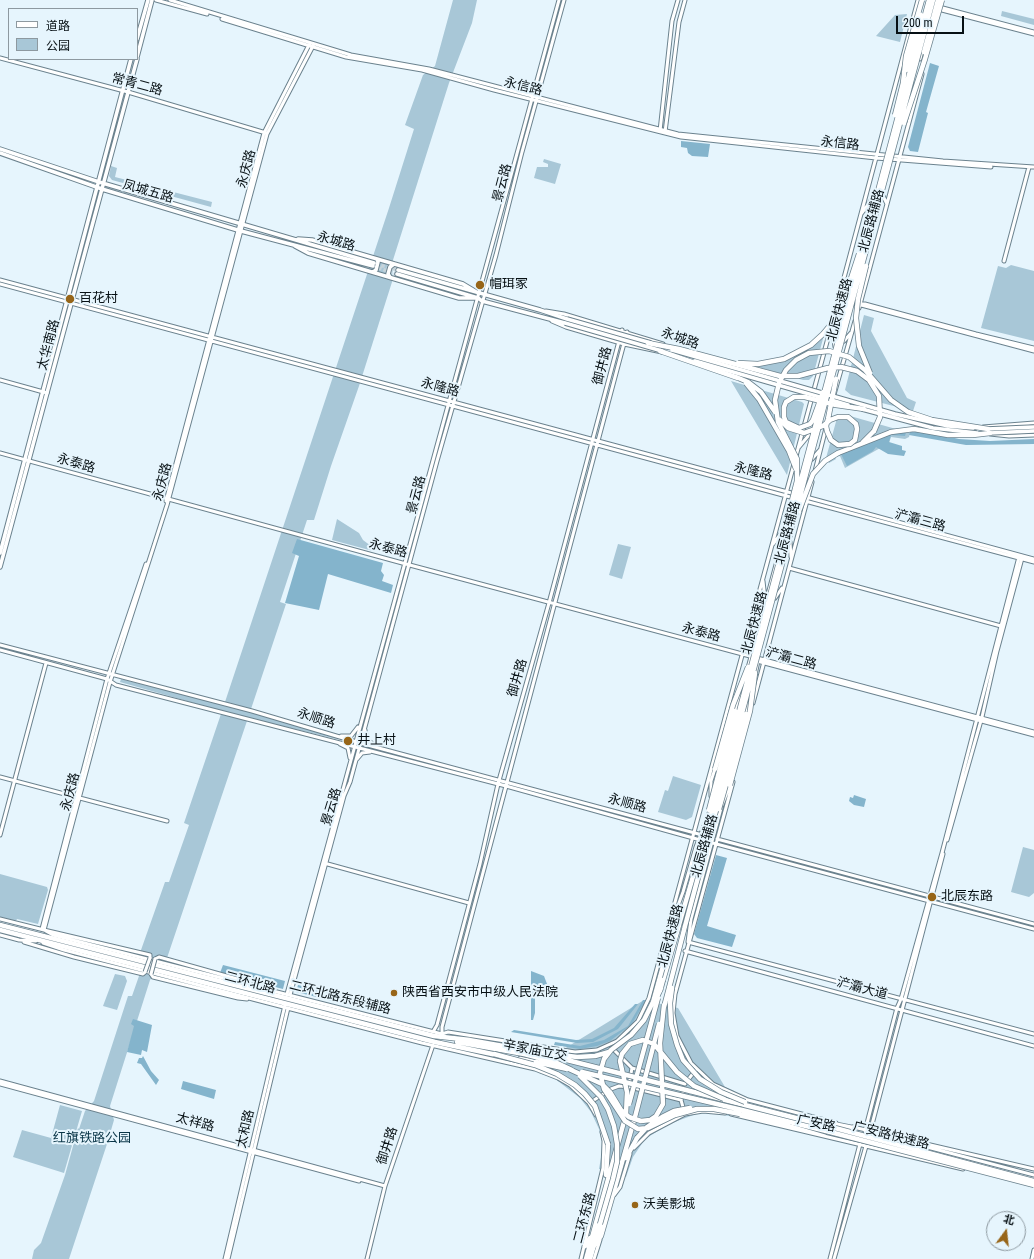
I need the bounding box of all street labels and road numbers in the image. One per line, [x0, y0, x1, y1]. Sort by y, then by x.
street label: 常青二路 [110, 71, 164, 99]
street label: 永信路 [502, 75, 544, 99]
street label: 永信路 [820, 134, 860, 154]
street label: 永庆路 [234, 148, 260, 190]
street label: 景云路 [490, 162, 516, 204]
street label: 凤城五路 [121, 177, 175, 207]
street label: 北辰路辅路 [856, 188, 888, 254]
street label: 永城路 [315, 229, 357, 255]
street label: 北辰快速路 [824, 277, 856, 343]
street label: 太华南路 [35, 318, 63, 372]
street label: 永城路 [659, 325, 701, 353]
street label: 御井路 [590, 345, 616, 387]
street label: 永隆路 [419, 375, 461, 401]
street label: 永泰路 [55, 451, 97, 477]
street label: 永隆路 [732, 460, 774, 484]
street label: 永庆路 [150, 461, 176, 503]
street label: 景云路 [404, 474, 430, 516]
street label: 北辰路辅路 [772, 500, 804, 566]
street label: 浐灞三路 [893, 507, 947, 535]
street label: 永泰路 [367, 536, 409, 562]
street label: 北辰快速路 [739, 590, 771, 656]
street label: 永泰路 [680, 620, 722, 646]
street label: 浐灞二路 [764, 645, 818, 673]
street label: 御井路 [505, 657, 531, 699]
street label: 永顺路 [295, 706, 337, 732]
street label: 永庆路 [58, 771, 84, 813]
street label: 景云路 [319, 786, 345, 828]
street label: 永顺路 [606, 791, 648, 817]
street label: 北辰路辅路 [689, 813, 721, 879]
street label: 北辰快速路 [655, 903, 687, 969]
street label: 二环北路 [223, 969, 277, 997]
street label: 浐灞大道 [835, 975, 889, 1003]
street label: 二环北路东段辅路 [288, 978, 392, 1018]
street label: 辛家庙立交 [502, 1037, 568, 1065]
street label: 太和路 [234, 1108, 258, 1150]
street label: 太祥路 [174, 1110, 216, 1136]
street label: 广安路 [795, 1112, 837, 1136]
street label: 广安路快速路 [851, 1119, 931, 1153]
street label: 御井路 [375, 1125, 401, 1167]
street label: 二环东路 [571, 1191, 599, 1245]

